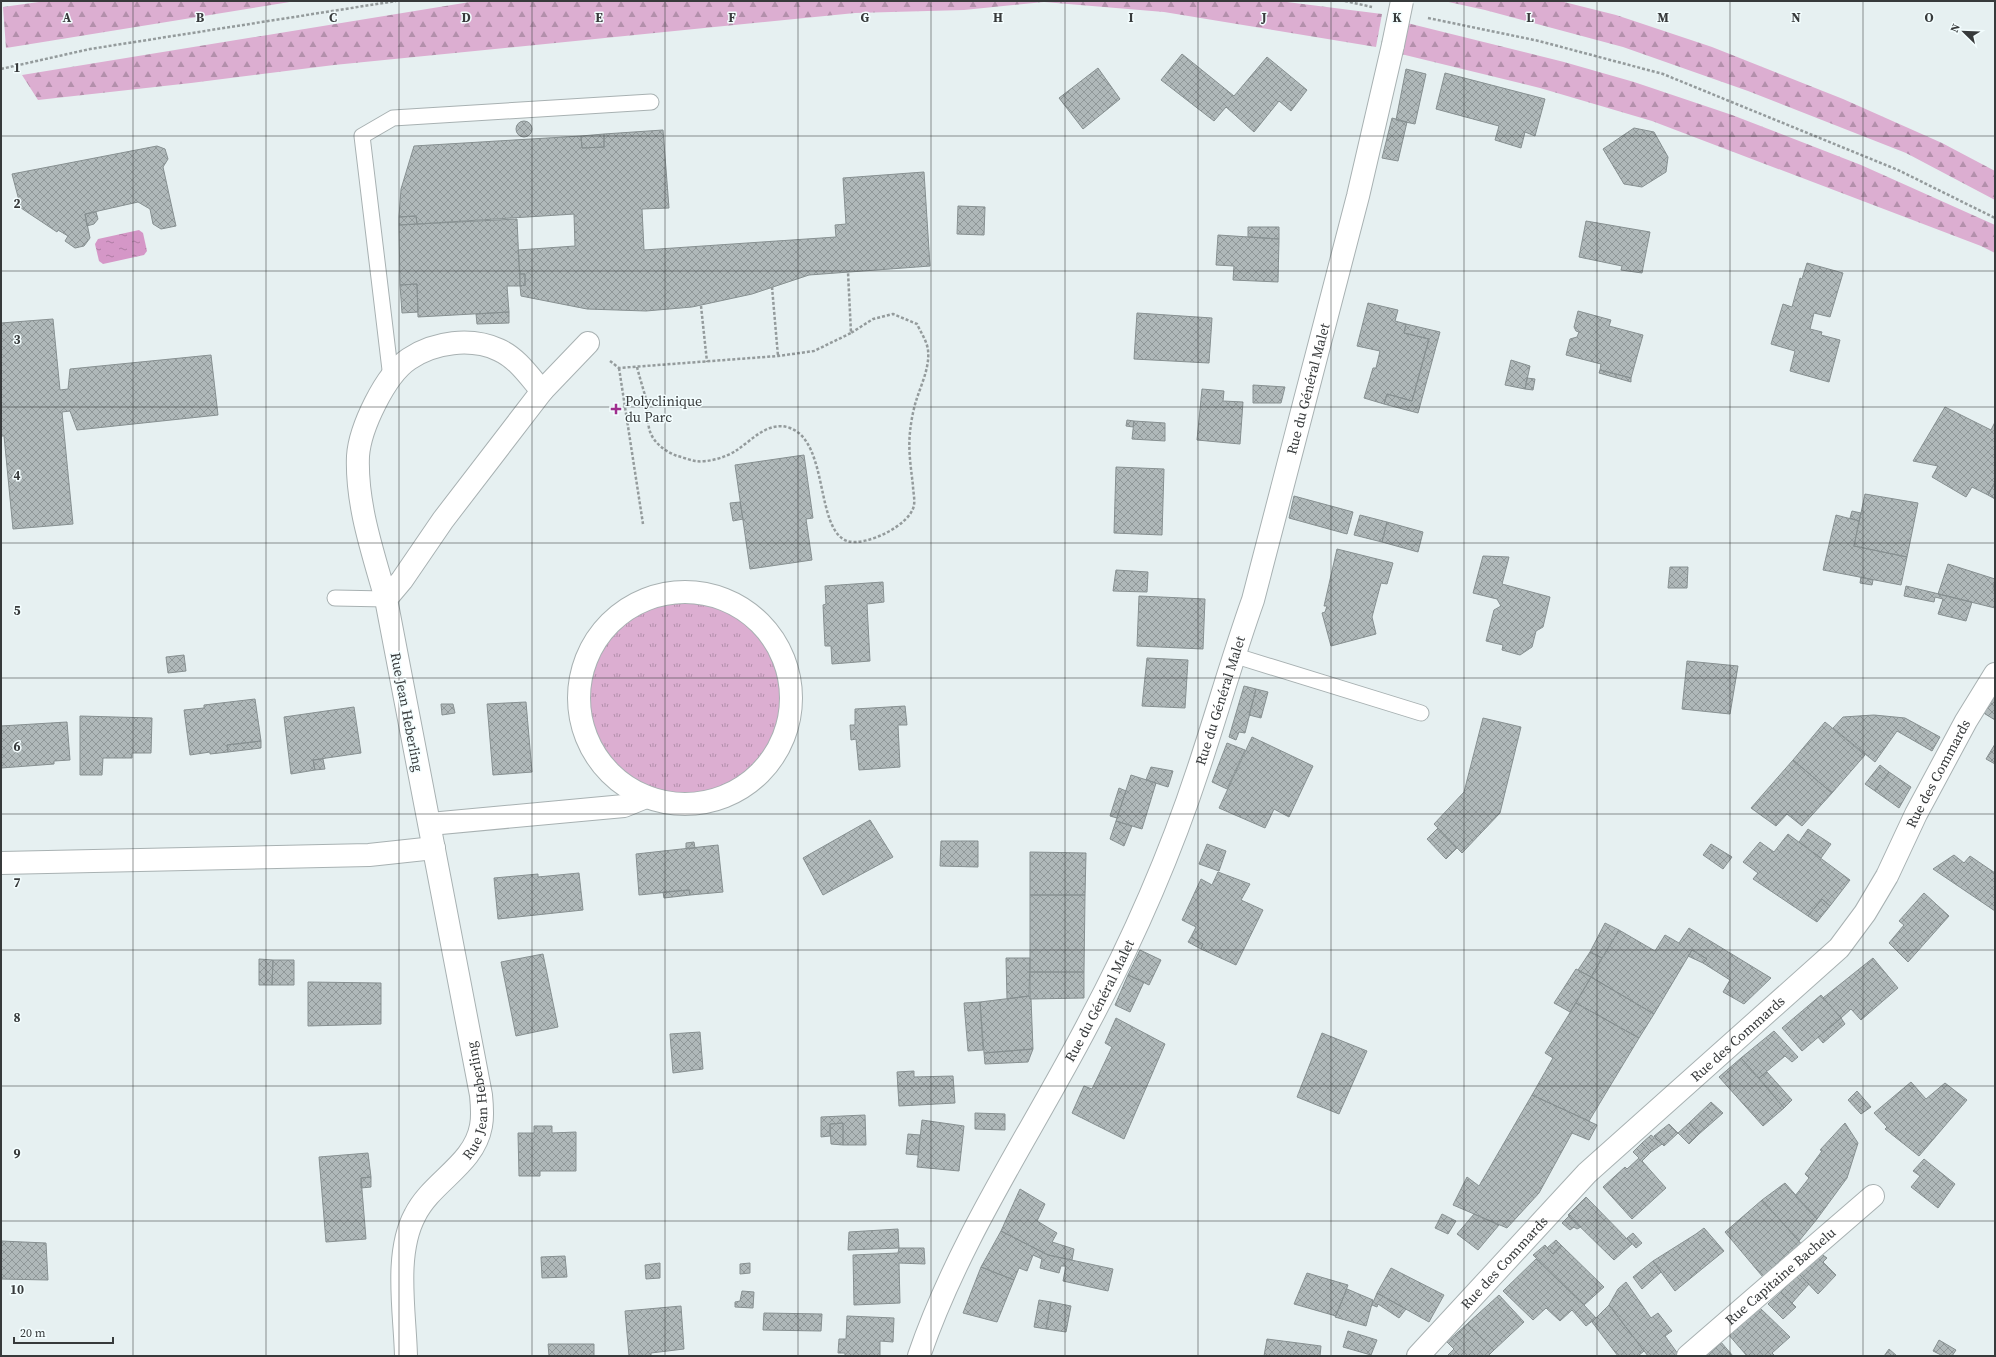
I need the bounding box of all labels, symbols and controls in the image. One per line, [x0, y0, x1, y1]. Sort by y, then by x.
text: A [63, 9, 72, 26]
text: B [196, 9, 205, 26]
text: C [329, 9, 337, 26]
text: D [461, 9, 471, 26]
text: E [595, 9, 603, 26]
text: F [728, 9, 736, 26]
text: G [861, 9, 870, 26]
text: H [993, 9, 1003, 26]
text: I [1128, 9, 1134, 26]
text: J [1260, 9, 1267, 26]
text: K [1392, 9, 1402, 26]
text: L [1526, 9, 1534, 26]
text: M [1657, 9, 1669, 26]
text: N [1791, 9, 1801, 26]
text: O [1924, 9, 1934, 26]
north arrow [1944, 12, 1984, 52]
text: N [1947, 22, 1964, 35]
text: 1 [13, 59, 21, 76]
text: 2 [13, 195, 21, 212]
street label: Rue du Général Malet [1281, 321, 1335, 457]
text: 3 [13, 331, 21, 348]
place label: Polyclinique du Parc [625, 391, 702, 427]
marker: Polyclinique du Parc [610, 403, 622, 415]
text: 4 [13, 467, 21, 484]
text: 5 [13, 602, 21, 619]
street label: Rue du Général Malet [1190, 633, 1250, 768]
street label: Rue Jean Heberling [386, 651, 428, 773]
street label: Rue des Commards [1901, 716, 1975, 831]
text: 6 [13, 738, 21, 755]
text: 7 [13, 874, 21, 891]
street label: Rue du Général Malet [1060, 936, 1139, 1065]
street label: Rue des Commards [1686, 991, 1789, 1086]
text: 8 [13, 1009, 21, 1026]
street label: Rue Jean Heberling [457, 1040, 492, 1164]
text: 9 [13, 1145, 21, 1162]
street label: Rue des Commards [1456, 1212, 1552, 1314]
street label: Rue Capitaine Bachelu [1721, 1223, 1840, 1330]
text: 10 [10, 1281, 24, 1298]
scale bar [14, 1319, 113, 1345]
text: 20 m [20, 1325, 46, 1341]

